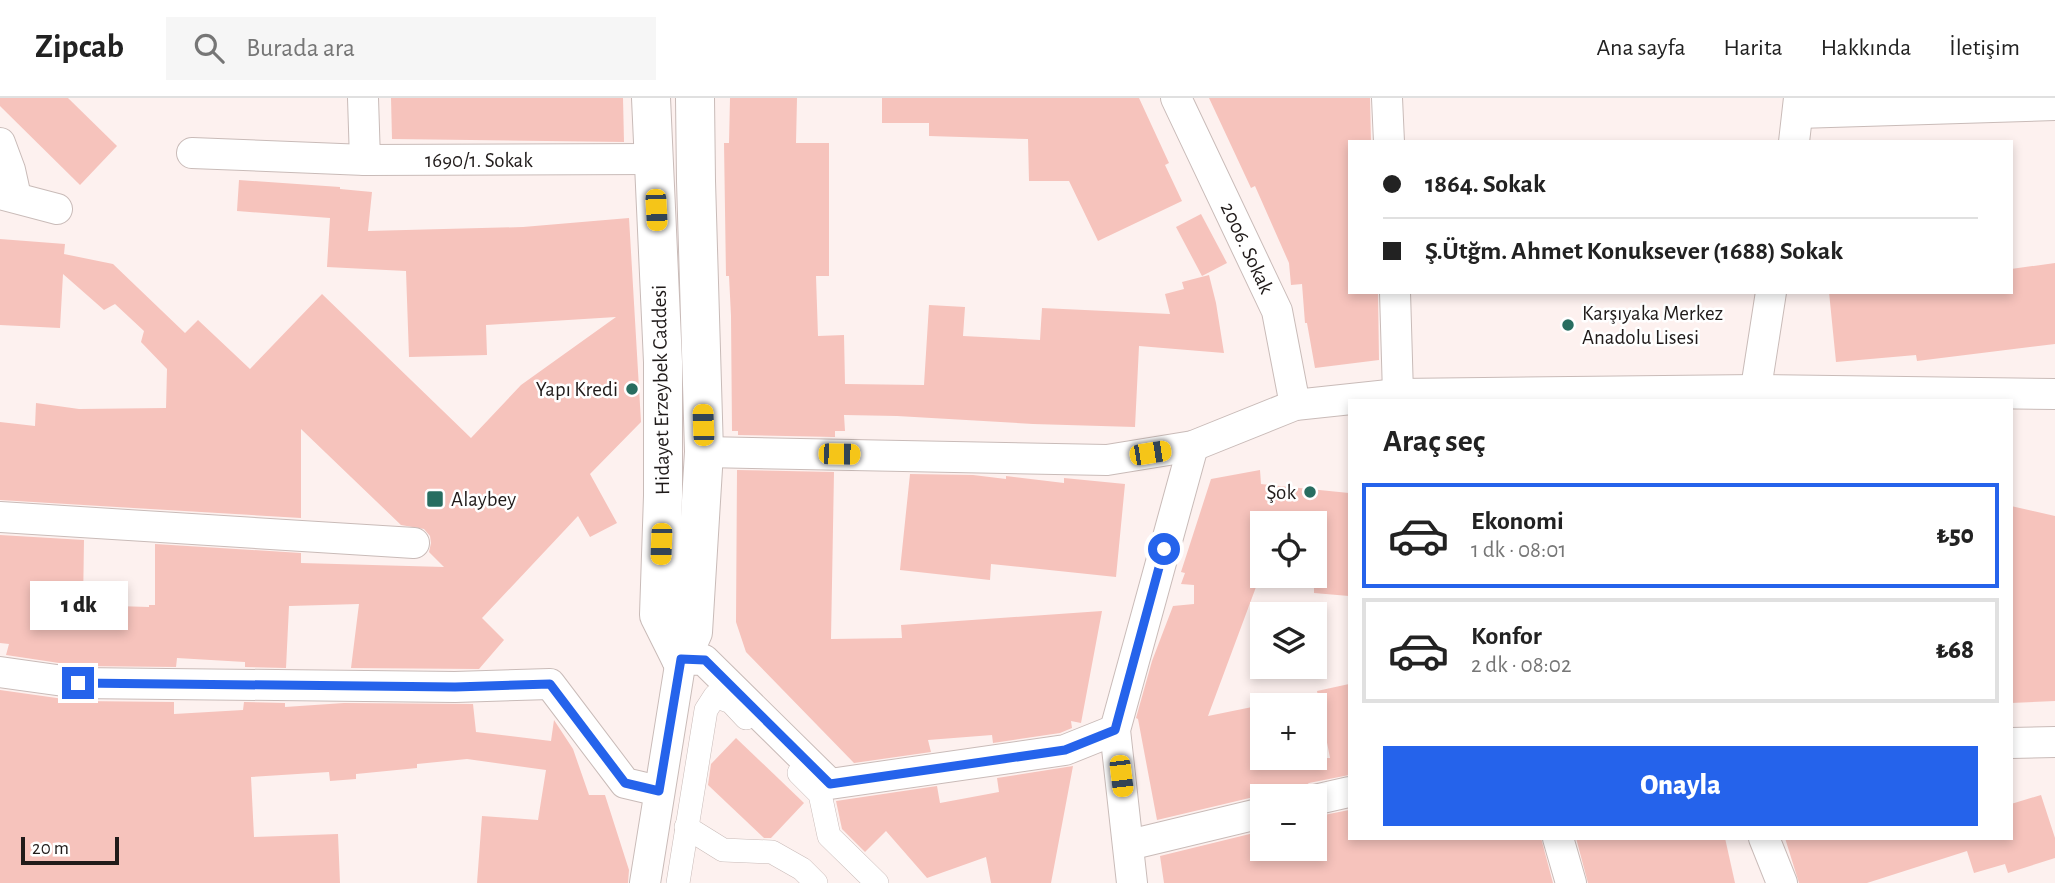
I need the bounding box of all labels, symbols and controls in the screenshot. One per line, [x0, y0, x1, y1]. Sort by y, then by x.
search box [166, 17, 656, 80]
icon: search [190, 29, 228, 67]
text: Zipcab [35, 31, 124, 64]
text: Burada ara [246, 35, 355, 61]
text: Ana sayfa [1596, 36, 1686, 60]
text: Harita [1724, 36, 1783, 60]
text: Hakkında [1821, 36, 1911, 60]
text: İletişim [1949, 36, 2020, 60]
street label: 1690/1. Sokak [425, 150, 533, 171]
text: 1864. Sokak [1425, 171, 1546, 197]
car [645, 188, 668, 232]
street label: 2006. Sokak [1217, 199, 1277, 297]
text: Ş.Ütğm. Ahmet Konuksever (1688) Sokak [1425, 238, 1843, 264]
street label: Hidayet Erzeybek Caddesi [649, 285, 673, 495]
place label: Karşıyaka Merkez Anadolu Lisesi [1582, 303, 1723, 348]
marker: Karşıyaka Merkez Anadolu Lisesi [1560, 317, 1576, 333]
place label: Yapı Kredi [536, 379, 618, 400]
marker: Yapı Kredi [624, 381, 640, 397]
car [692, 404, 715, 446]
text: Araç seç [1383, 425, 1485, 457]
car [1128, 439, 1173, 467]
car [818, 443, 861, 465]
place label: Şok [1267, 482, 1296, 503]
marker: Şok [1302, 484, 1318, 500]
marker: Alaybey [425, 489, 445, 509]
place label: Alaybey [451, 489, 516, 510]
icon: car [1387, 504, 1450, 567]
text: Ekonomi [1471, 508, 1564, 534]
map controls [1250, 511, 1327, 861]
button: locate [1250, 511, 1327, 588]
text: ₺50 [1937, 522, 1974, 548]
car [650, 523, 673, 565]
route start [1148, 533, 1180, 565]
text: 1 dk · 08:01 [1471, 539, 1566, 562]
callout: 1 dk [29, 582, 127, 630]
text: 1 dk [61, 594, 97, 617]
button: layers [1250, 602, 1327, 679]
icon: car [1387, 619, 1450, 682]
text: Konfor [1471, 623, 1542, 649]
text: ₺68 [1936, 637, 1974, 663]
text: 2 dk · 08:02 [1471, 654, 1571, 677]
route end [62, 667, 94, 699]
button: + [1250, 693, 1327, 770]
button: Onayla [1383, 746, 1978, 826]
car [1109, 754, 1134, 798]
button: − [1250, 784, 1327, 861]
scale bar [21, 834, 119, 866]
text: 20 m [32, 839, 69, 858]

